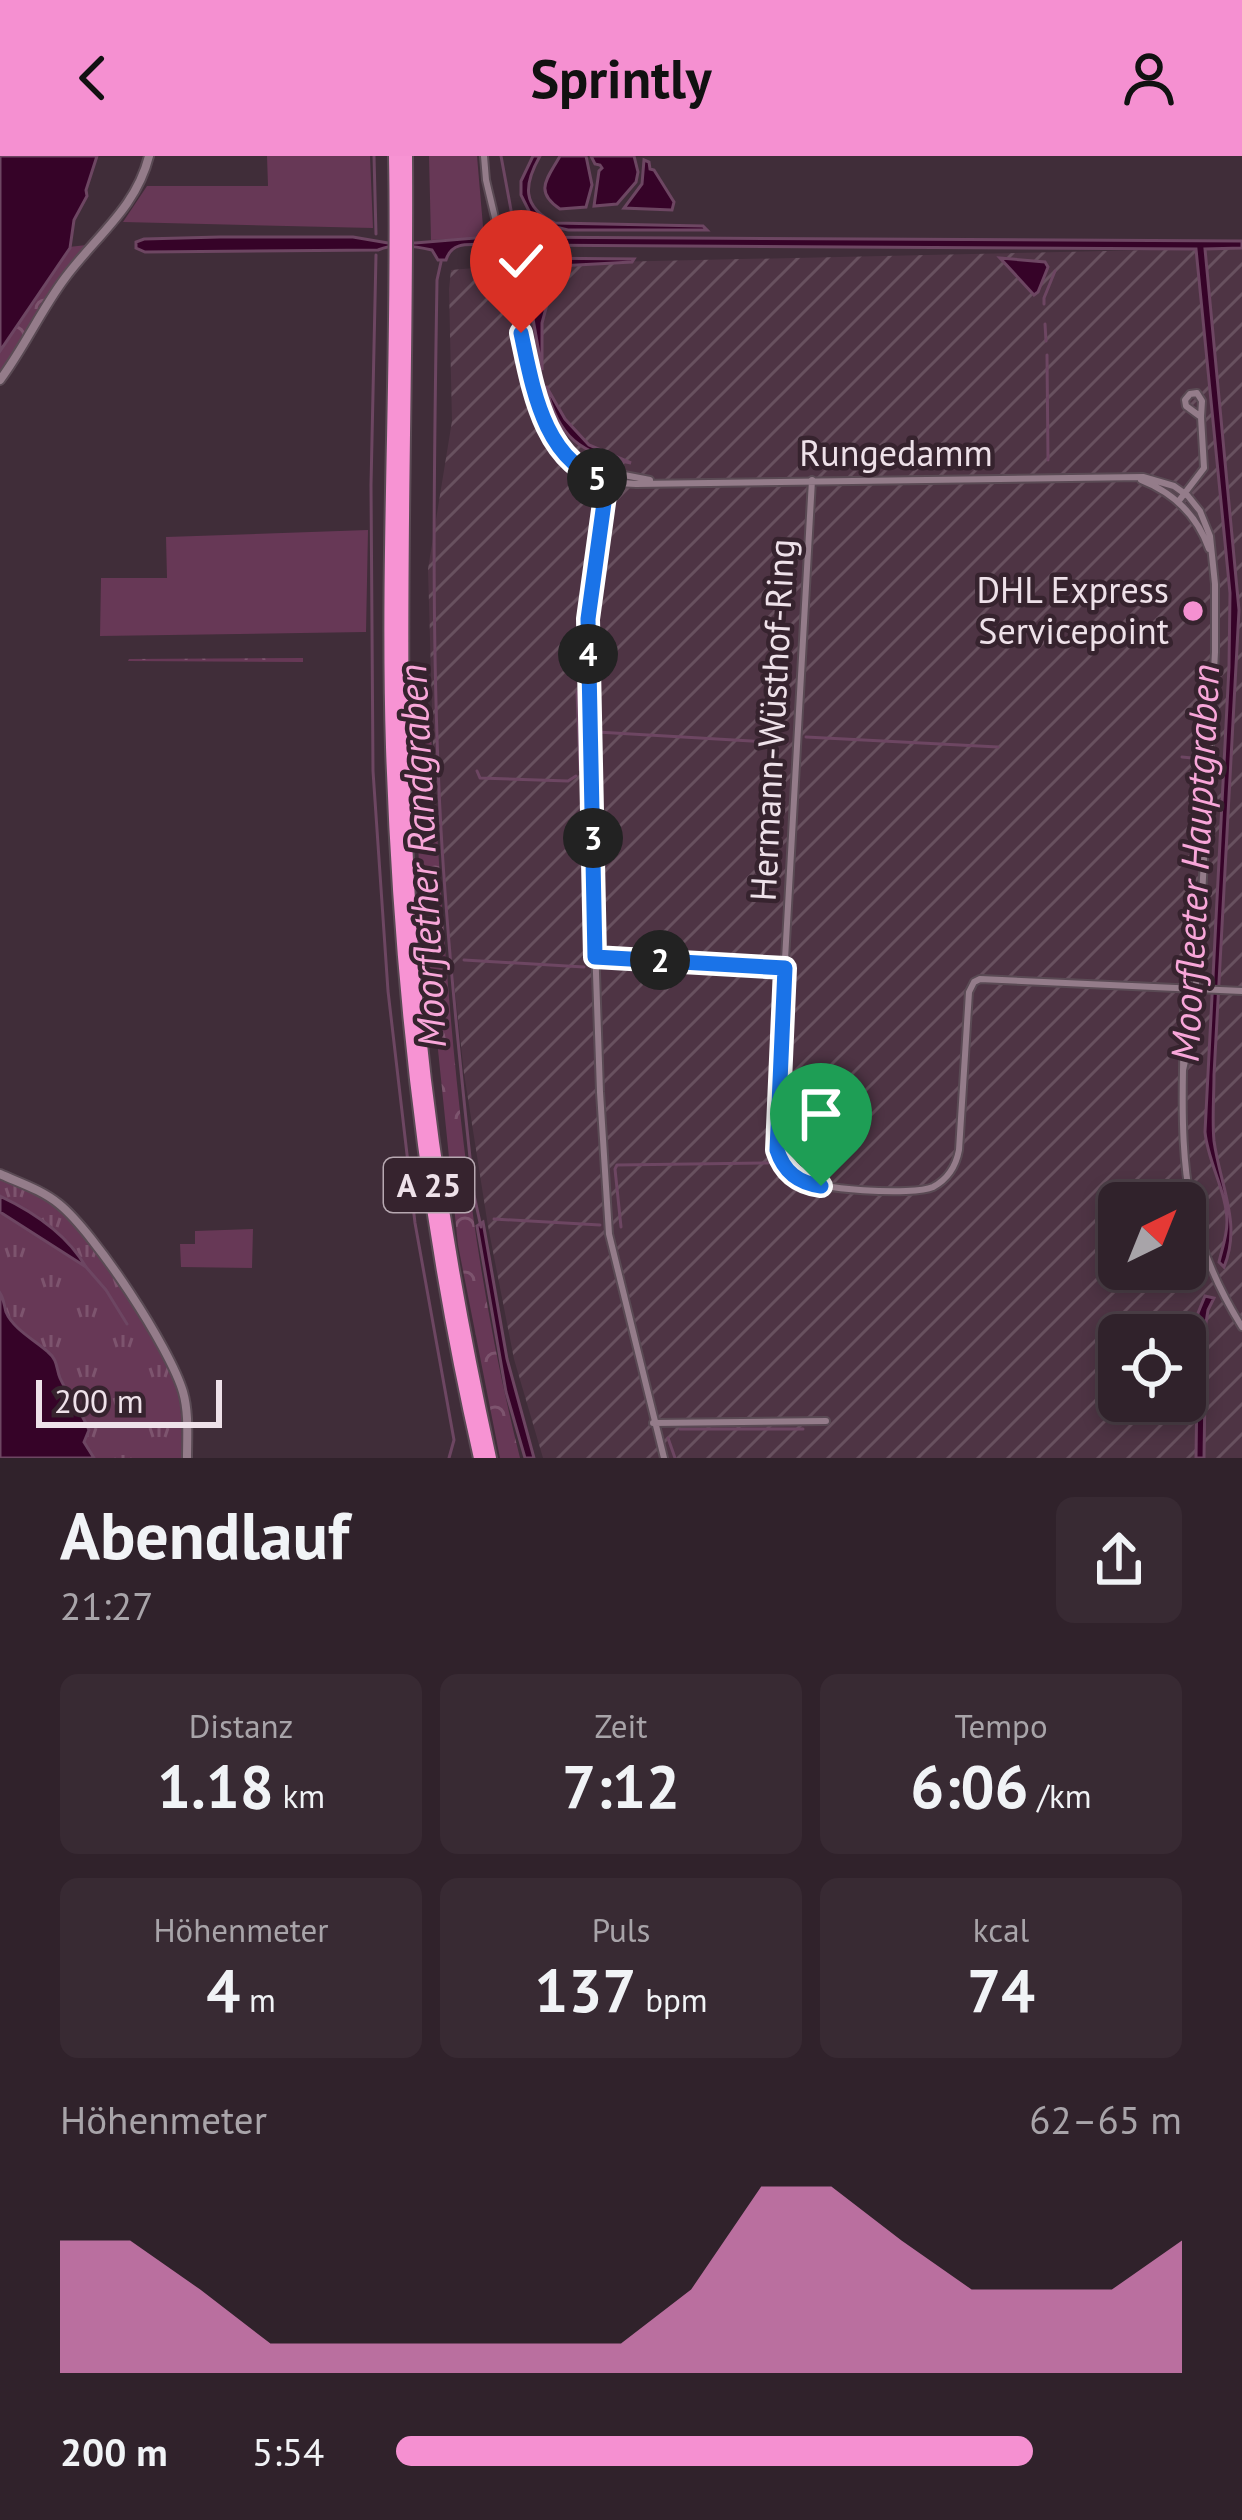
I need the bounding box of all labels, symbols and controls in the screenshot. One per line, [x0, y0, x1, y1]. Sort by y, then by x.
text: Sprintly [530, 43, 712, 113]
icon: back [60, 45, 126, 111]
icon: person [1116, 45, 1182, 111]
pin [470, 210, 572, 333]
icon: check [488, 228, 554, 294]
street label: Rungedamm [799, 429, 993, 476]
pin: 5 [567, 448, 627, 508]
text: 5 [588, 456, 606, 499]
street label: Hermann-Wüsthof-Ring [739, 538, 804, 902]
place label: DHL Express Servicepoint [976, 566, 1169, 654]
marker: DHL Express Servicepoint [1180, 598, 1206, 624]
pin: 4 [558, 624, 618, 684]
text: 4 [579, 632, 597, 675]
water label: Moorflether Randgraben [386, 663, 457, 1049]
water label: Moorfleeter Hauptgraben [1159, 663, 1230, 1063]
pin: 3 [563, 808, 623, 868]
text: 3 [584, 816, 602, 859]
pin: 2 [630, 930, 690, 990]
text: 2 [651, 938, 669, 981]
pin [770, 1063, 872, 1186]
icon: arrive [788, 1081, 854, 1147]
road number: A 25 [384, 1158, 474, 1212]
north arrow [1098, 1182, 1206, 1290]
map controls [1098, 1182, 1206, 1422]
button: locate [1098, 1314, 1206, 1422]
scale bar [36, 1374, 222, 1427]
text: 200 m [54, 1379, 144, 1422]
text: Abendlauf [60, 1492, 349, 1577]
button: share [1056, 1497, 1182, 1623]
text: 21:27 [60, 1580, 154, 1631]
text: Distanz [189, 1704, 293, 1747]
text: Zeit [594, 1704, 648, 1747]
text: Tempo [954, 1704, 1048, 1747]
text: 1.18 [157, 1747, 274, 1825]
text: 7:12 [562, 1747, 680, 1825]
text: 6:06 [910, 1747, 1029, 1825]
text: km [274, 1774, 325, 1817]
text: /km [1029, 1774, 1092, 1817]
text: Höhenmeter [153, 1908, 329, 1951]
text: Puls [592, 1908, 650, 1951]
text: kcal [973, 1908, 1029, 1951]
text: 4 [206, 1951, 240, 2029]
text: 137 [534, 1951, 636, 2029]
text: 74 [967, 1951, 1035, 2029]
text: m [240, 1978, 276, 2021]
text: bpm [636, 1978, 708, 2021]
text: Höhenmeter [60, 2094, 267, 2145]
text: 62–65 m [1029, 2094, 1182, 2145]
text: 200 m [60, 2426, 168, 2477]
text: 5:54 [252, 2426, 324, 2477]

